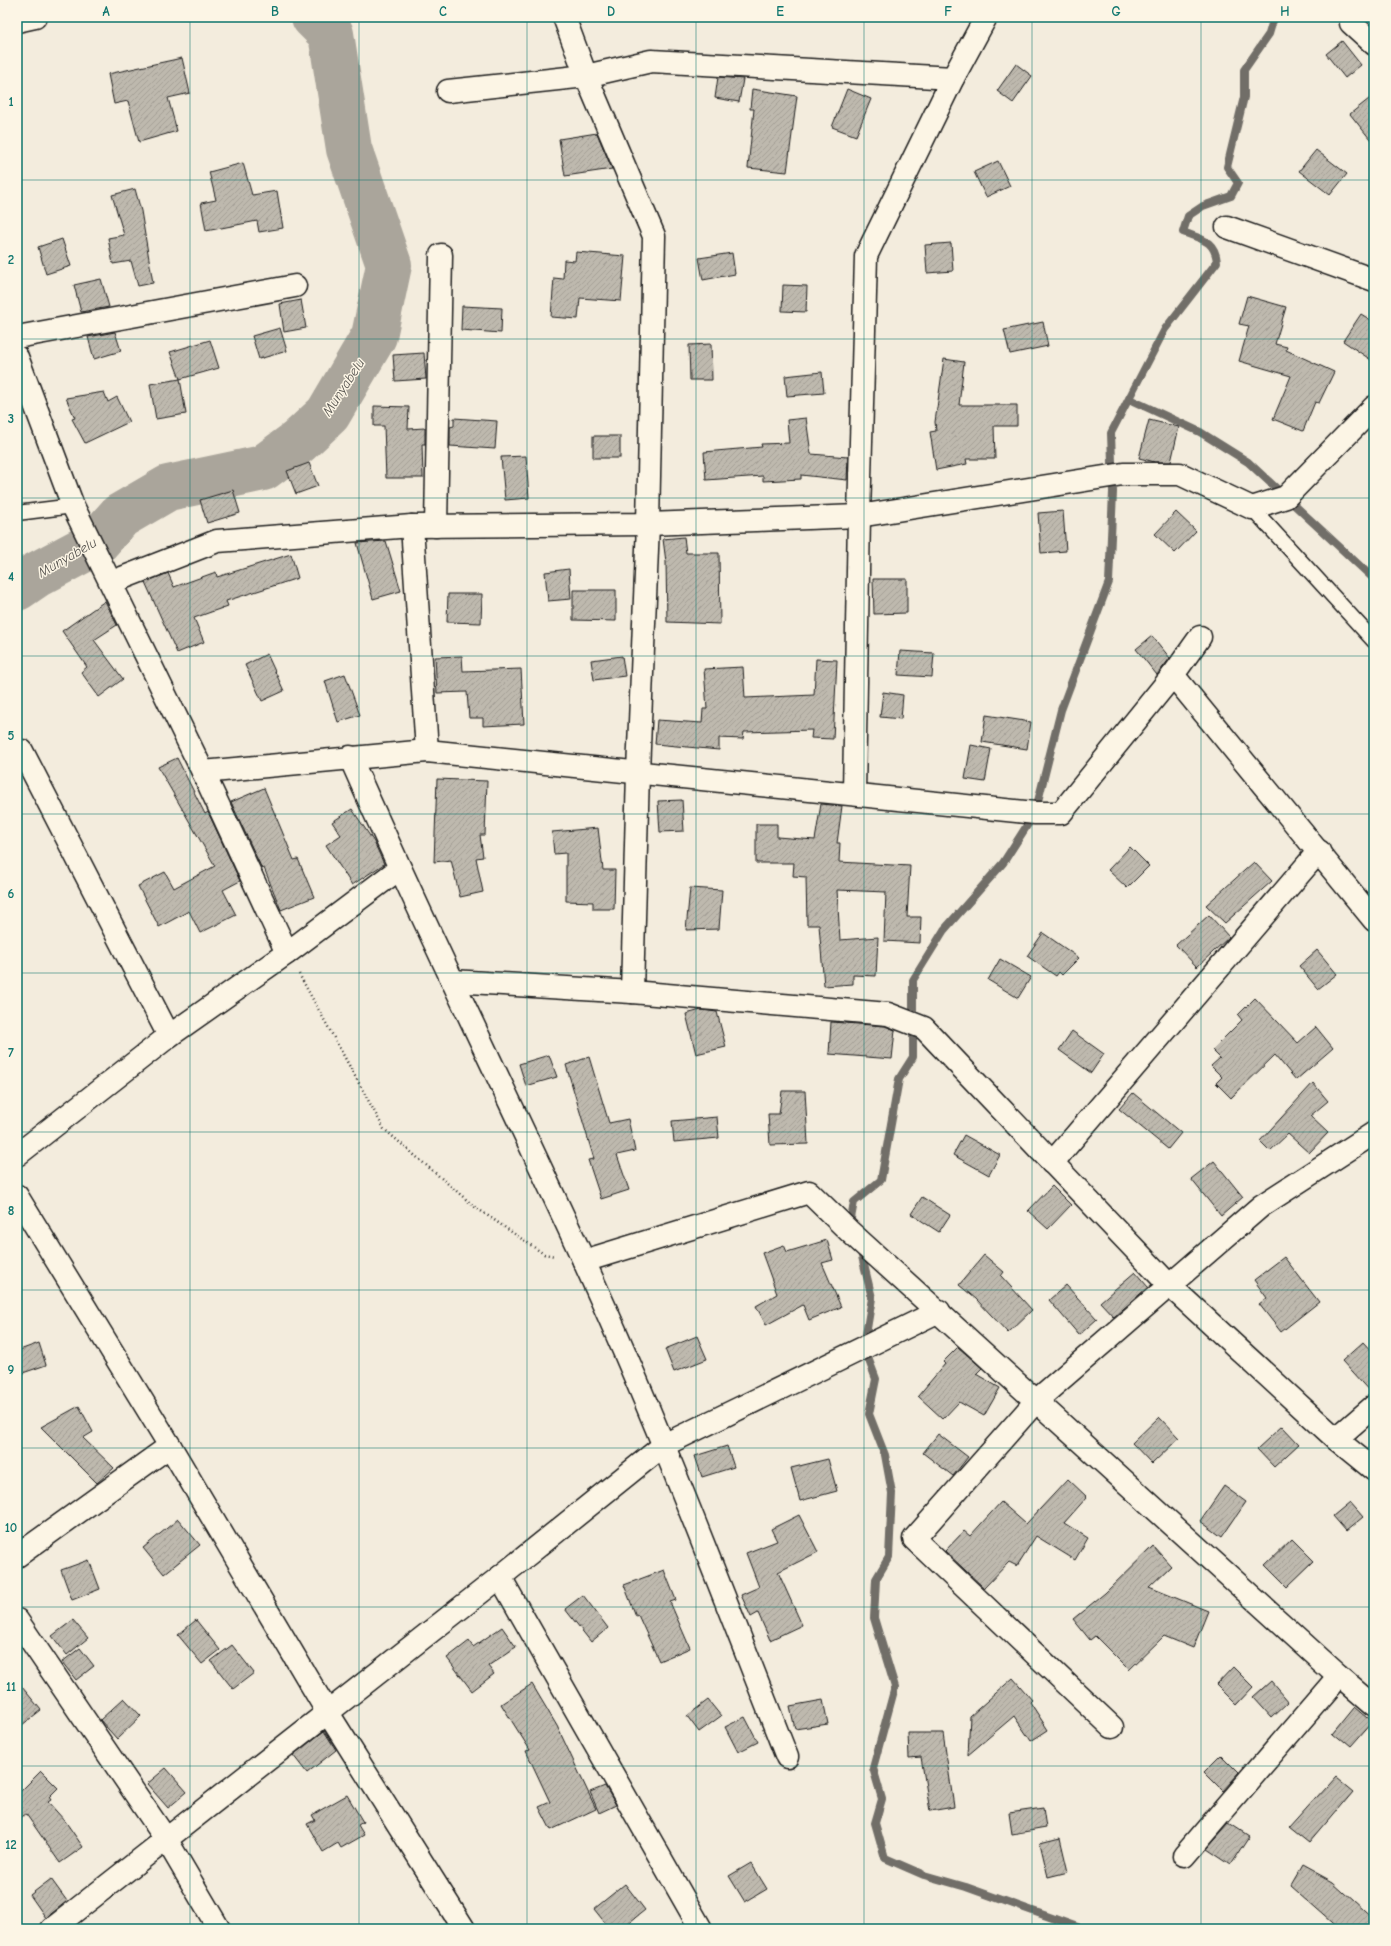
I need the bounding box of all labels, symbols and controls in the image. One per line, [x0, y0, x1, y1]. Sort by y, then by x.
text: A [102, 4, 110, 19]
text: B [271, 4, 279, 19]
text: C [439, 4, 447, 19]
text: D [607, 4, 615, 19]
text: E [776, 4, 784, 19]
text: F [944, 4, 952, 19]
text: G [1111, 4, 1121, 19]
text: H [1280, 4, 1290, 19]
text: 1 [8, 94, 14, 109]
text: 2 [8, 252, 14, 267]
water label: Munyabelu [318, 355, 368, 420]
text: 3 [8, 411, 14, 426]
water label: Munyabelu [34, 534, 100, 582]
text: 4 [8, 569, 14, 584]
text: 5 [8, 728, 15, 743]
text: 6 [8, 886, 15, 901]
text: 7 [8, 1045, 14, 1060]
text: 8 [8, 1203, 14, 1218]
text: 9 [8, 1362, 15, 1377]
text: 10 [5, 1520, 17, 1535]
text: 11 [6, 1679, 16, 1694]
text: 12 [5, 1837, 17, 1852]

